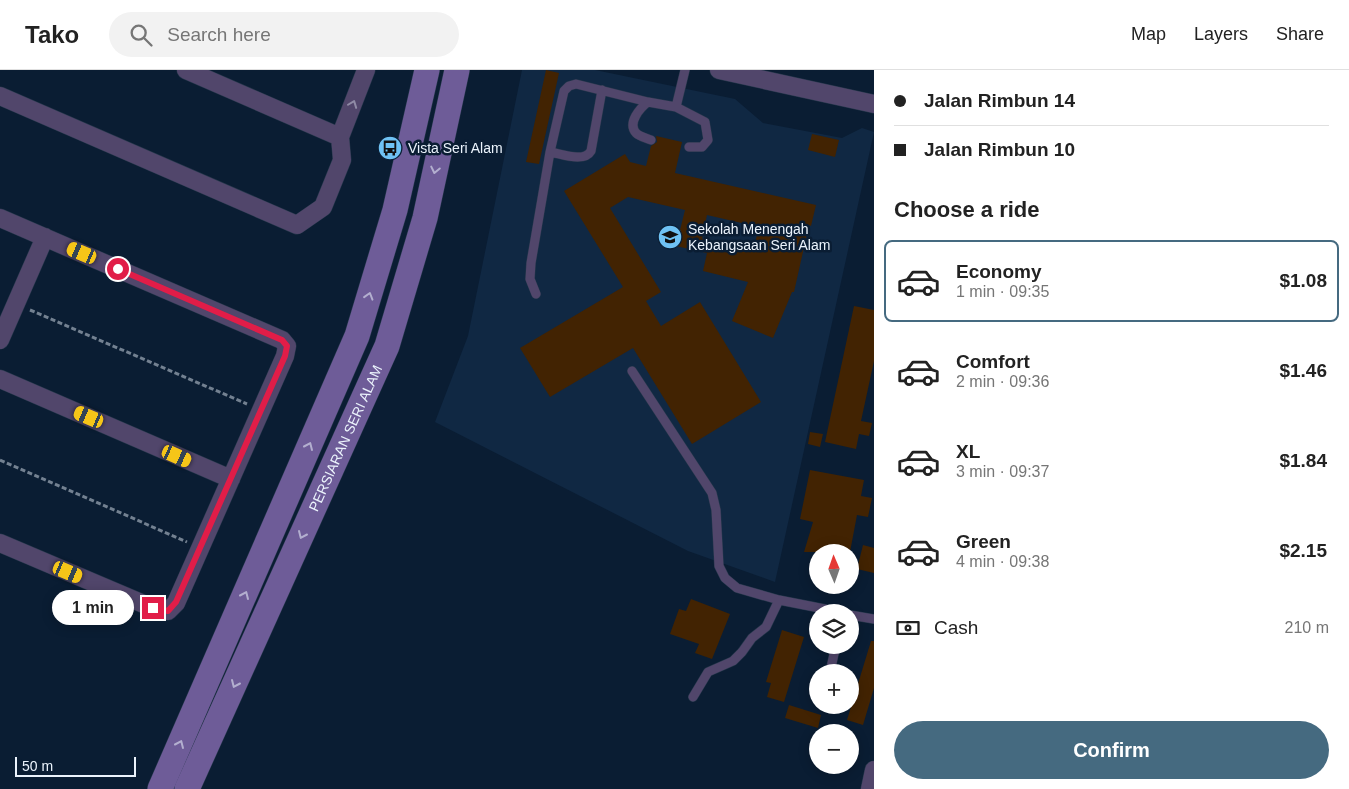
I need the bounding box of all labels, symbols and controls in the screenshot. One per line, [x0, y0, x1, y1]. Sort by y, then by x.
search box [109, 12, 459, 57]
text: Tako [25, 21, 79, 48]
icon: search [127, 21, 155, 49]
text: Search here [167, 24, 271, 45]
text: Map [1131, 24, 1166, 44]
text: Layers [1194, 24, 1248, 44]
text: Share [1276, 24, 1324, 44]
text: Jalan Rimbun 14 [924, 90, 1075, 111]
one-way arrow [347, 100, 357, 108]
bus stop icon: Vista Seri Alam [377, 135, 403, 161]
text: Jalan Rimbun 10 [924, 139, 1075, 160]
place label: Vista Seri Alam [408, 140, 503, 156]
one-way arrow [430, 166, 441, 175]
text: Choose a ride [894, 197, 1039, 222]
place label: Sekolah Menengah Kebangsaan Seri Alam [688, 221, 830, 253]
school or university icon: Sekolah Menengah Kebangsaan Seri Alam [657, 224, 683, 250]
car [65, 240, 98, 266]
route start [107, 258, 129, 280]
icon: car [896, 259, 941, 304]
text: Economy [956, 261, 1042, 282]
text: $1.08 [1279, 270, 1327, 291]
text: 1 min · 09:35 [956, 283, 1049, 300]
one-way arrow [364, 292, 374, 300]
icon: car [896, 349, 941, 394]
text: Comfort [956, 351, 1030, 372]
text: $1.46 [1279, 360, 1327, 381]
street label: PERSIARAN SERI ALAM [305, 362, 385, 514]
text: 2 min · 09:36 [956, 373, 1049, 390]
car [72, 404, 105, 430]
icon: car [896, 439, 941, 484]
text: XL [956, 441, 980, 462]
one-way arrow [303, 442, 314, 451]
car [160, 443, 193, 469]
text: $1.84 [1279, 450, 1327, 471]
text: 3 min · 09:37 [956, 463, 1049, 480]
icon: car [896, 529, 941, 574]
one-way arrow [297, 530, 308, 539]
text: Green [956, 531, 1011, 552]
text: $2.15 [1279, 540, 1327, 561]
north arrow [809, 544, 859, 594]
map controls [809, 544, 859, 774]
text: 4 min · 09:38 [956, 553, 1049, 570]
car [51, 559, 84, 585]
callout: 1 min [53, 590, 136, 626]
one-way arrow [238, 591, 249, 600]
route end [142, 597, 164, 619]
text: 1 min [72, 599, 114, 616]
button: layers [809, 604, 859, 654]
icon: cash [894, 614, 922, 642]
text: Cash [934, 617, 978, 638]
text: 210 m [1285, 619, 1329, 636]
button: + [809, 664, 859, 714]
one-way arrow [230, 679, 241, 688]
button: Confirm [894, 721, 1329, 779]
button: − [809, 724, 859, 774]
one-way arrow [173, 740, 184, 749]
scale bar [15, 754, 136, 777]
text: 50 m [22, 758, 53, 774]

